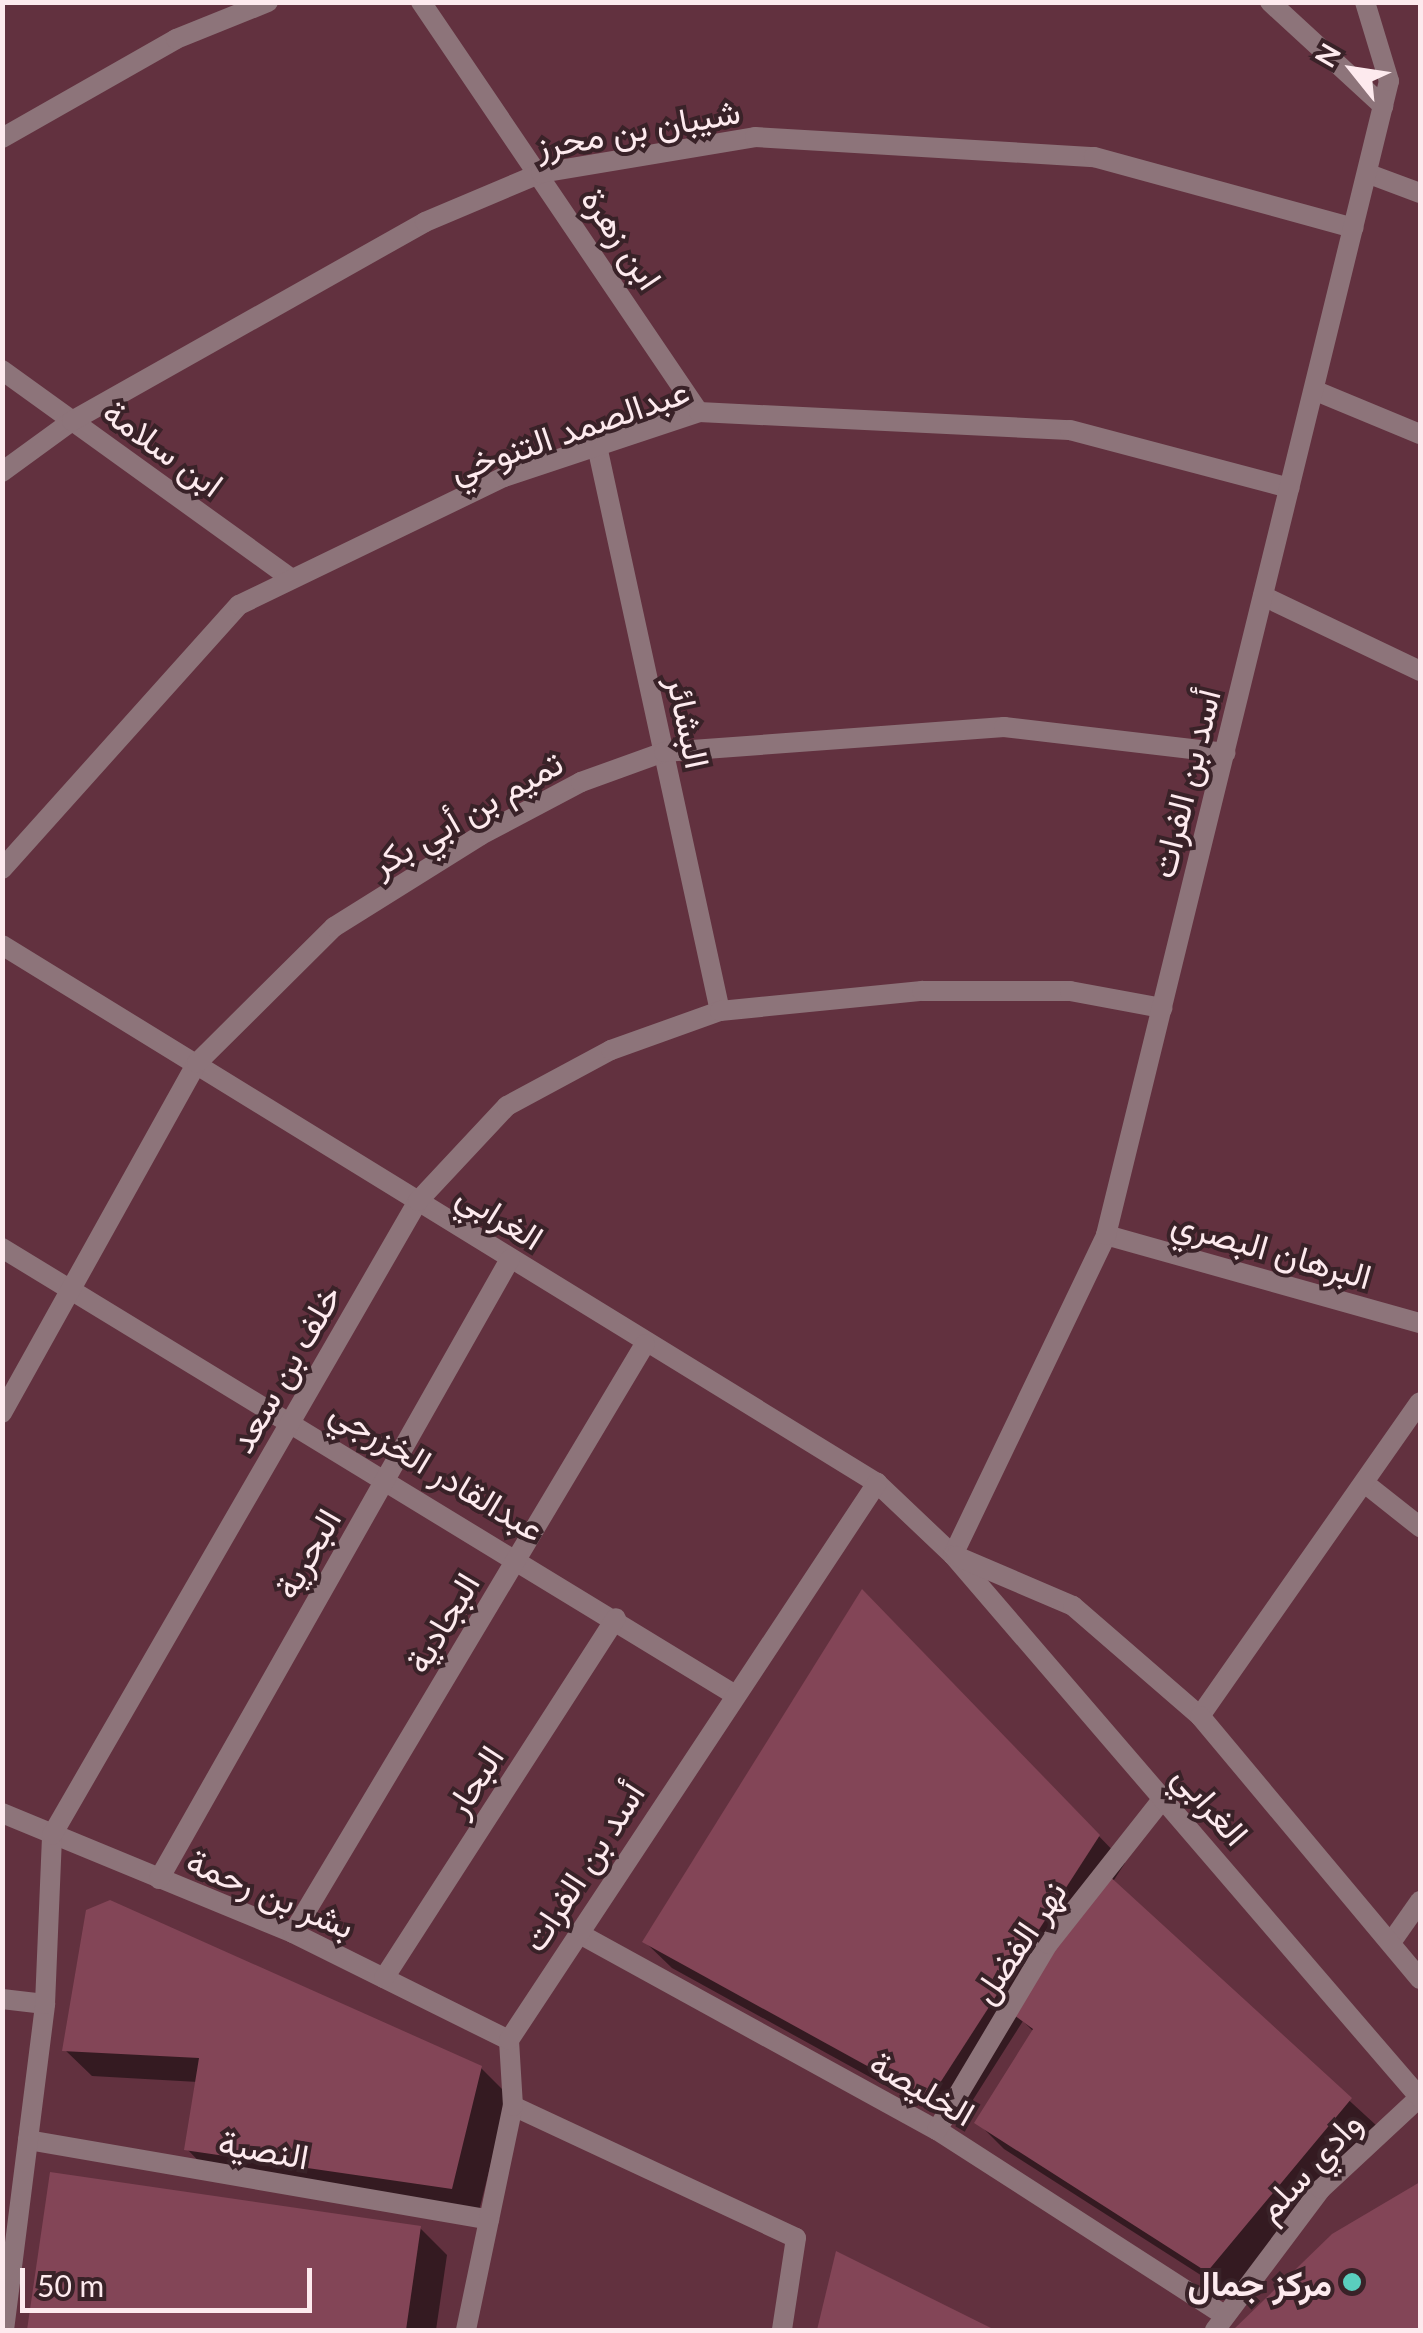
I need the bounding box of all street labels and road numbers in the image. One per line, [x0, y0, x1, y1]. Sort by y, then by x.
street label: شيبان بن محرز [533, 88, 743, 166]
street label: ابن زهرة [574, 179, 672, 297]
street label: عبدالصمد التنوخي [444, 368, 694, 490]
street label: ابن سلامة [96, 389, 232, 505]
street label: البشائر [660, 672, 720, 772]
street label: أسد بن الفرات [1140, 684, 1228, 882]
street label: تميم بن أبي بكر [363, 740, 569, 884]
street label: الغرابي [450, 1172, 552, 1258]
street label: البرهان البصري [1167, 1199, 1377, 1297]
street label: خلف بن سعد [219, 1277, 349, 1459]
street label: عبدالقادر الخزرجي [324, 1389, 552, 1549]
street label: البحرية [264, 1501, 348, 1605]
street label: البجادية [395, 1564, 487, 1680]
street label: البحار [435, 1737, 511, 1823]
street label: الغرابي [1165, 1755, 1259, 1853]
street label: أسد بن الفرات [512, 1774, 652, 1958]
street label: بشر بن رحمة [181, 1838, 361, 1946]
street label: نهر الفضل [962, 1872, 1074, 2010]
street label: الخليصة [863, 2040, 983, 2134]
street label: وادي سلم [1247, 2101, 1369, 2229]
street label: النصية [216, 2119, 312, 2177]

